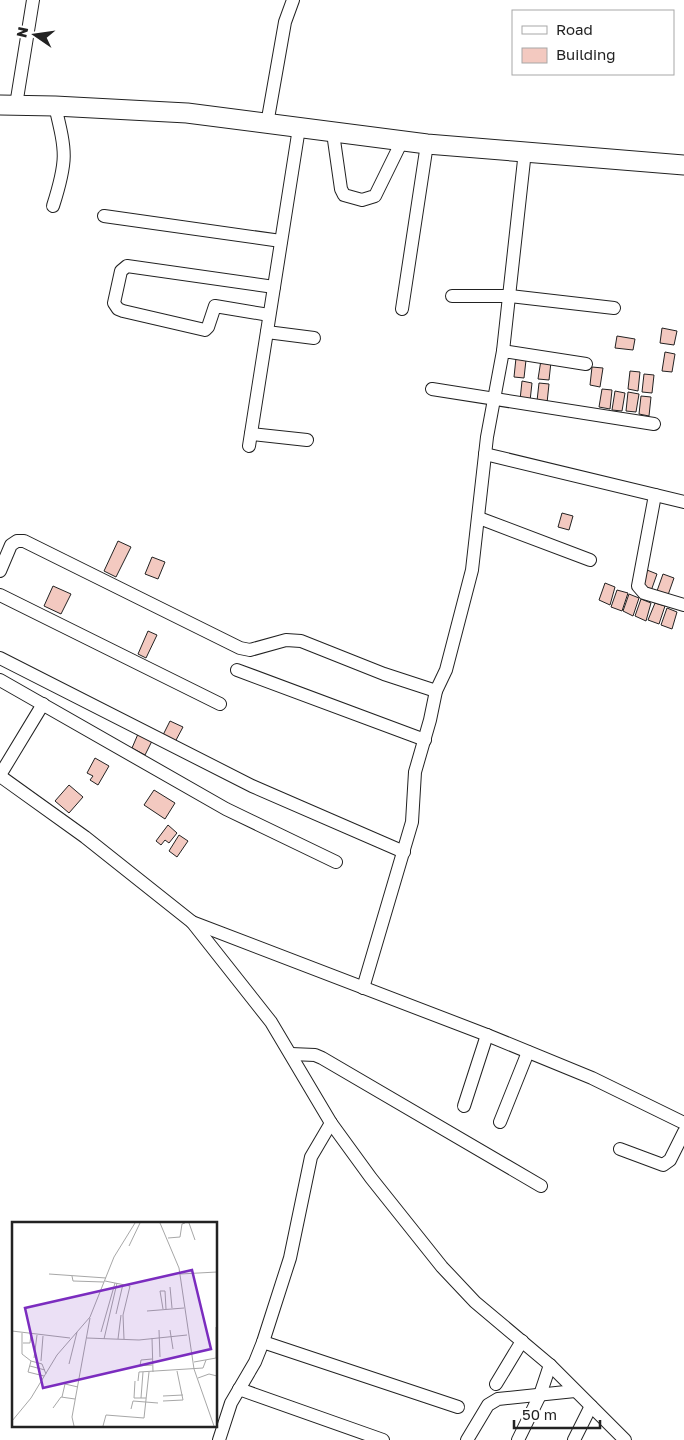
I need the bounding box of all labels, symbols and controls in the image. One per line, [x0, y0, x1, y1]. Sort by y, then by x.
north arrow [10, 10, 60, 60]
legend [512, 10, 674, 75]
text: Road [556, 20, 593, 38]
text: N [12, 25, 31, 39]
text: Building [556, 45, 616, 63]
inset map [12, 1222, 218, 1428]
scale bar [514, 1398, 600, 1430]
text: 50 m [522, 1405, 557, 1423]

